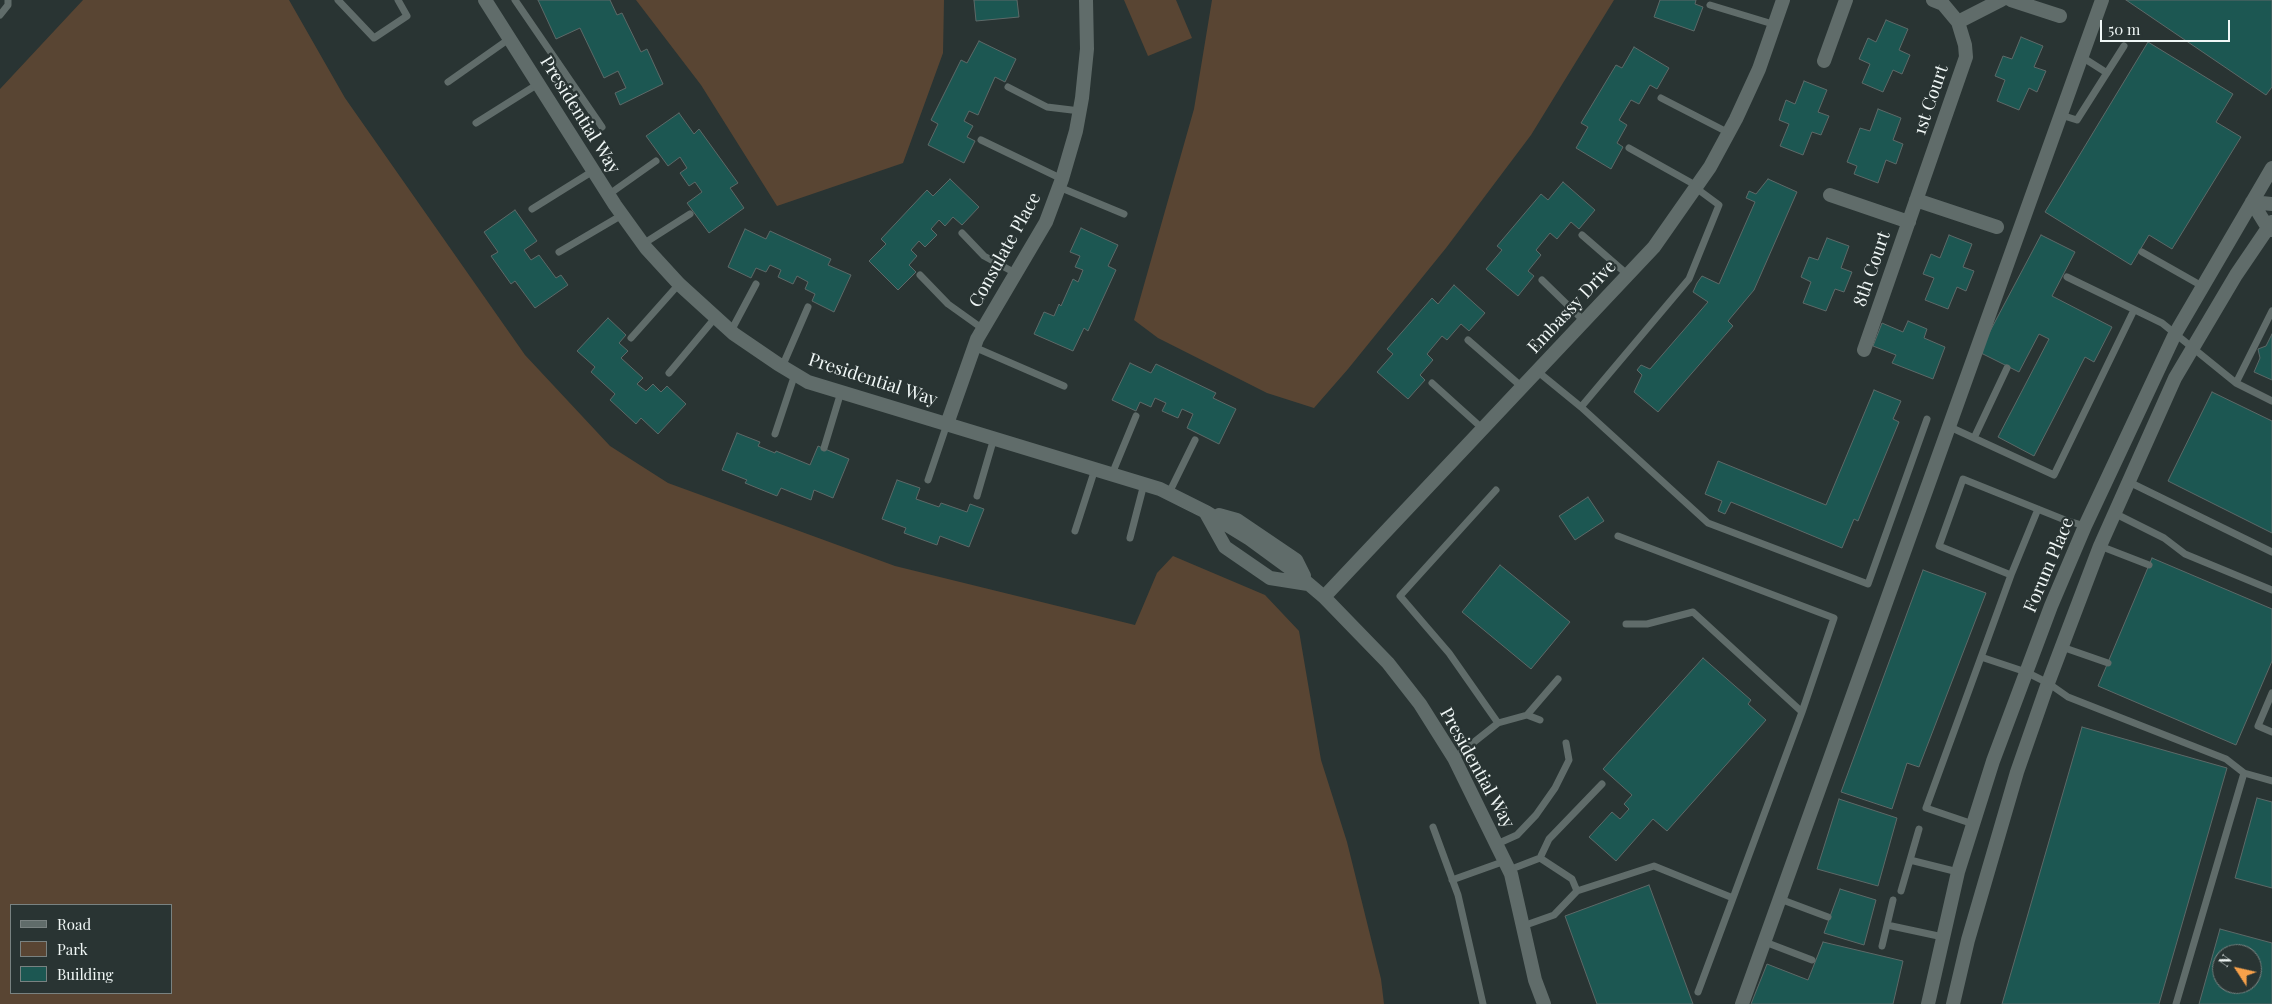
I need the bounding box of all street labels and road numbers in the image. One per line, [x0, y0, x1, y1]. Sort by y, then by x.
street label: Presidential Way [535, 52, 625, 178]
street label: 1st Court [1909, 62, 1953, 138]
street label: Consulate Place [965, 189, 1045, 311]
street label: 8th Court [1849, 229, 1895, 309]
street label: Embassy Drive [1523, 256, 1621, 358]
street label: Presidential Way [806, 349, 940, 411]
street label: Forum Place [2019, 514, 2079, 616]
street label: Presidential Way [1435, 704, 1519, 832]

